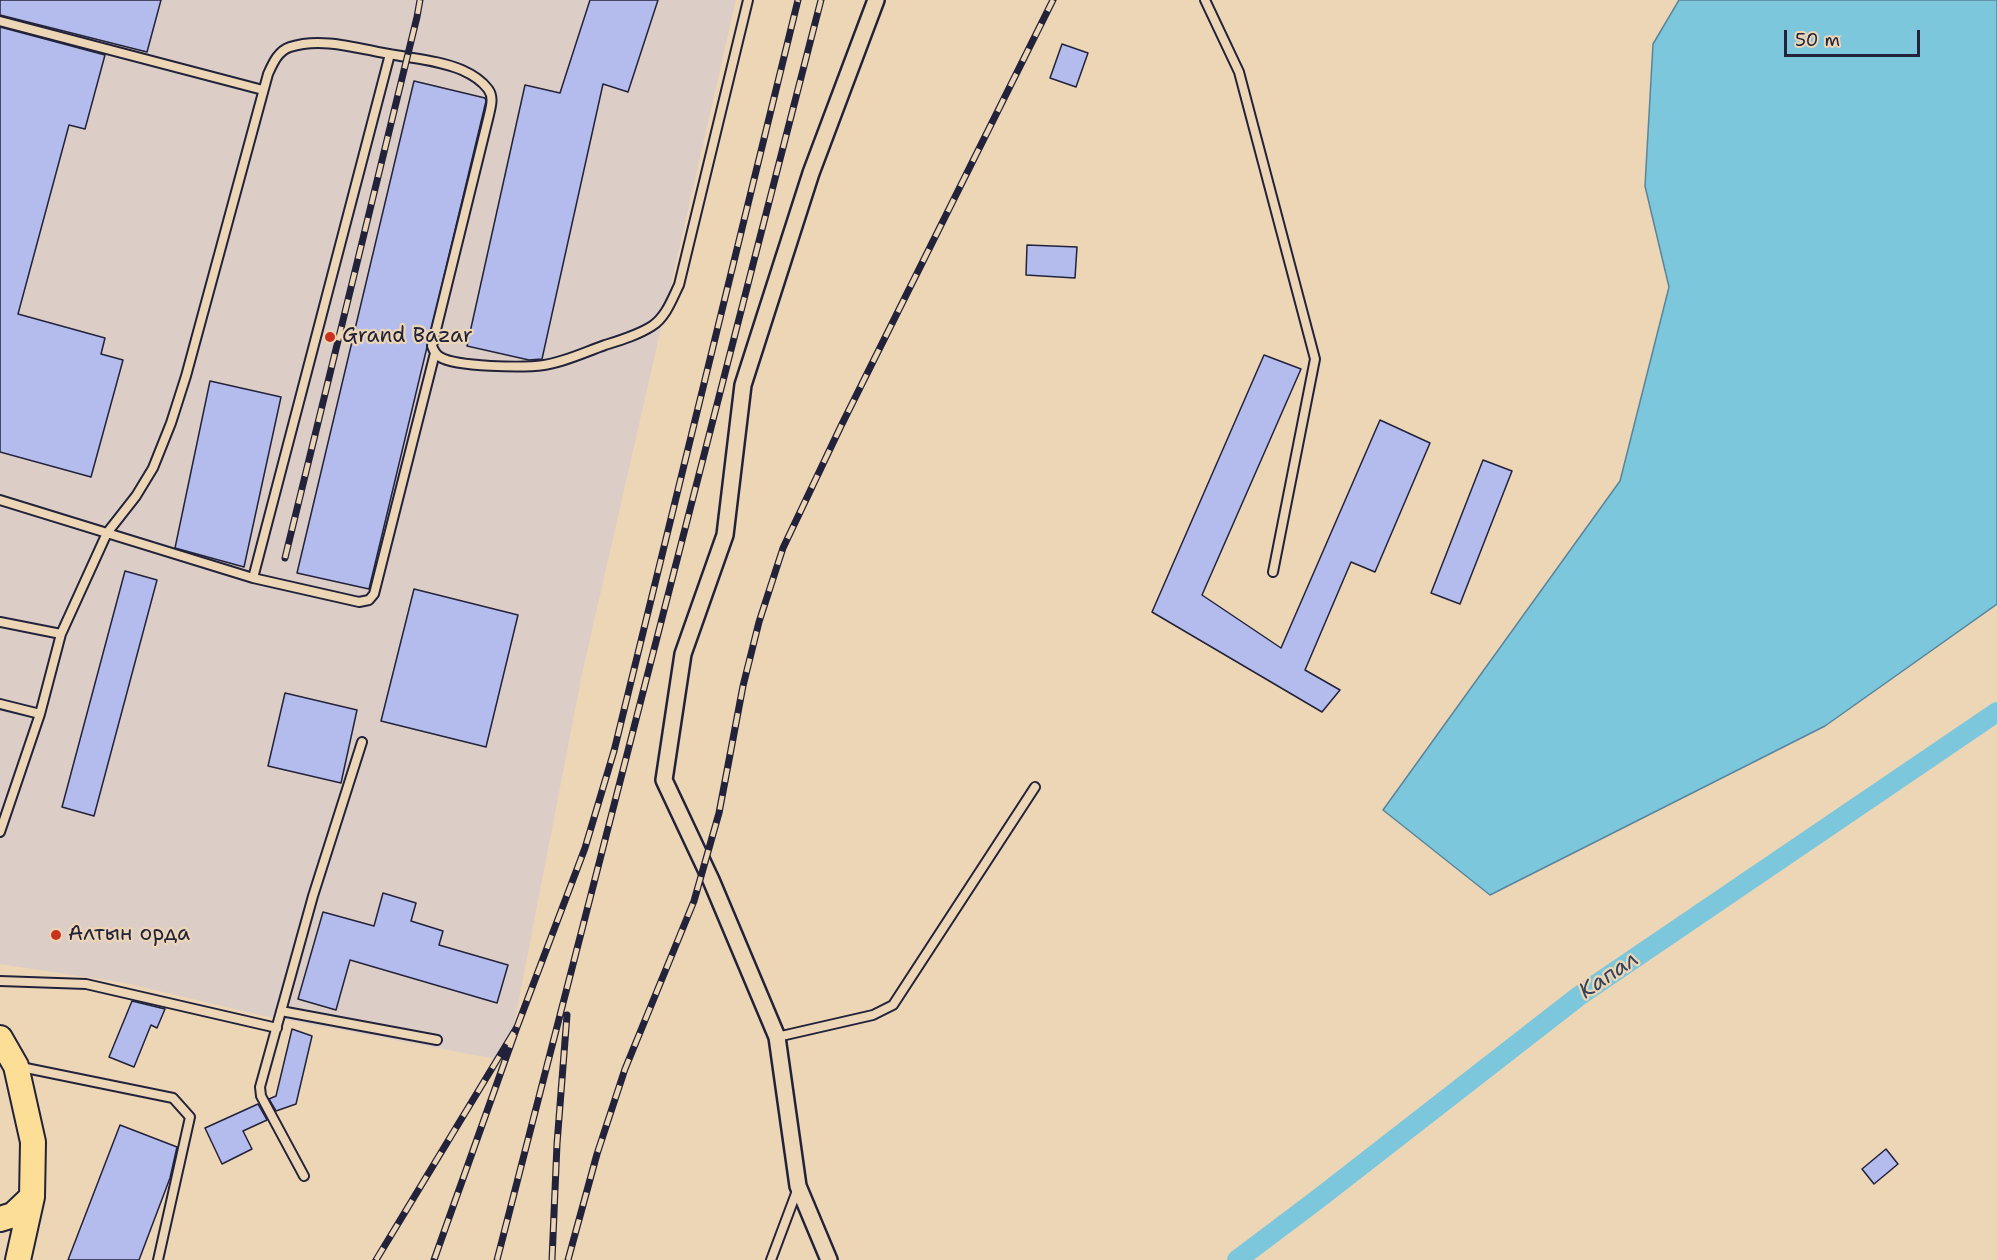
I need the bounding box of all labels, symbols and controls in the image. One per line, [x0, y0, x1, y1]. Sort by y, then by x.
scale bar [1787, 18, 1924, 56]
text: 50 m [1795, 28, 1840, 52]
place label: Grand Bazar [342, 324, 473, 350]
marker: Grand Bazar [323, 330, 337, 344]
place label: Алтын орда [68, 922, 190, 948]
marker: Алтын орда [49, 928, 63, 942]
water label: Капал [1574, 947, 1644, 1005]

